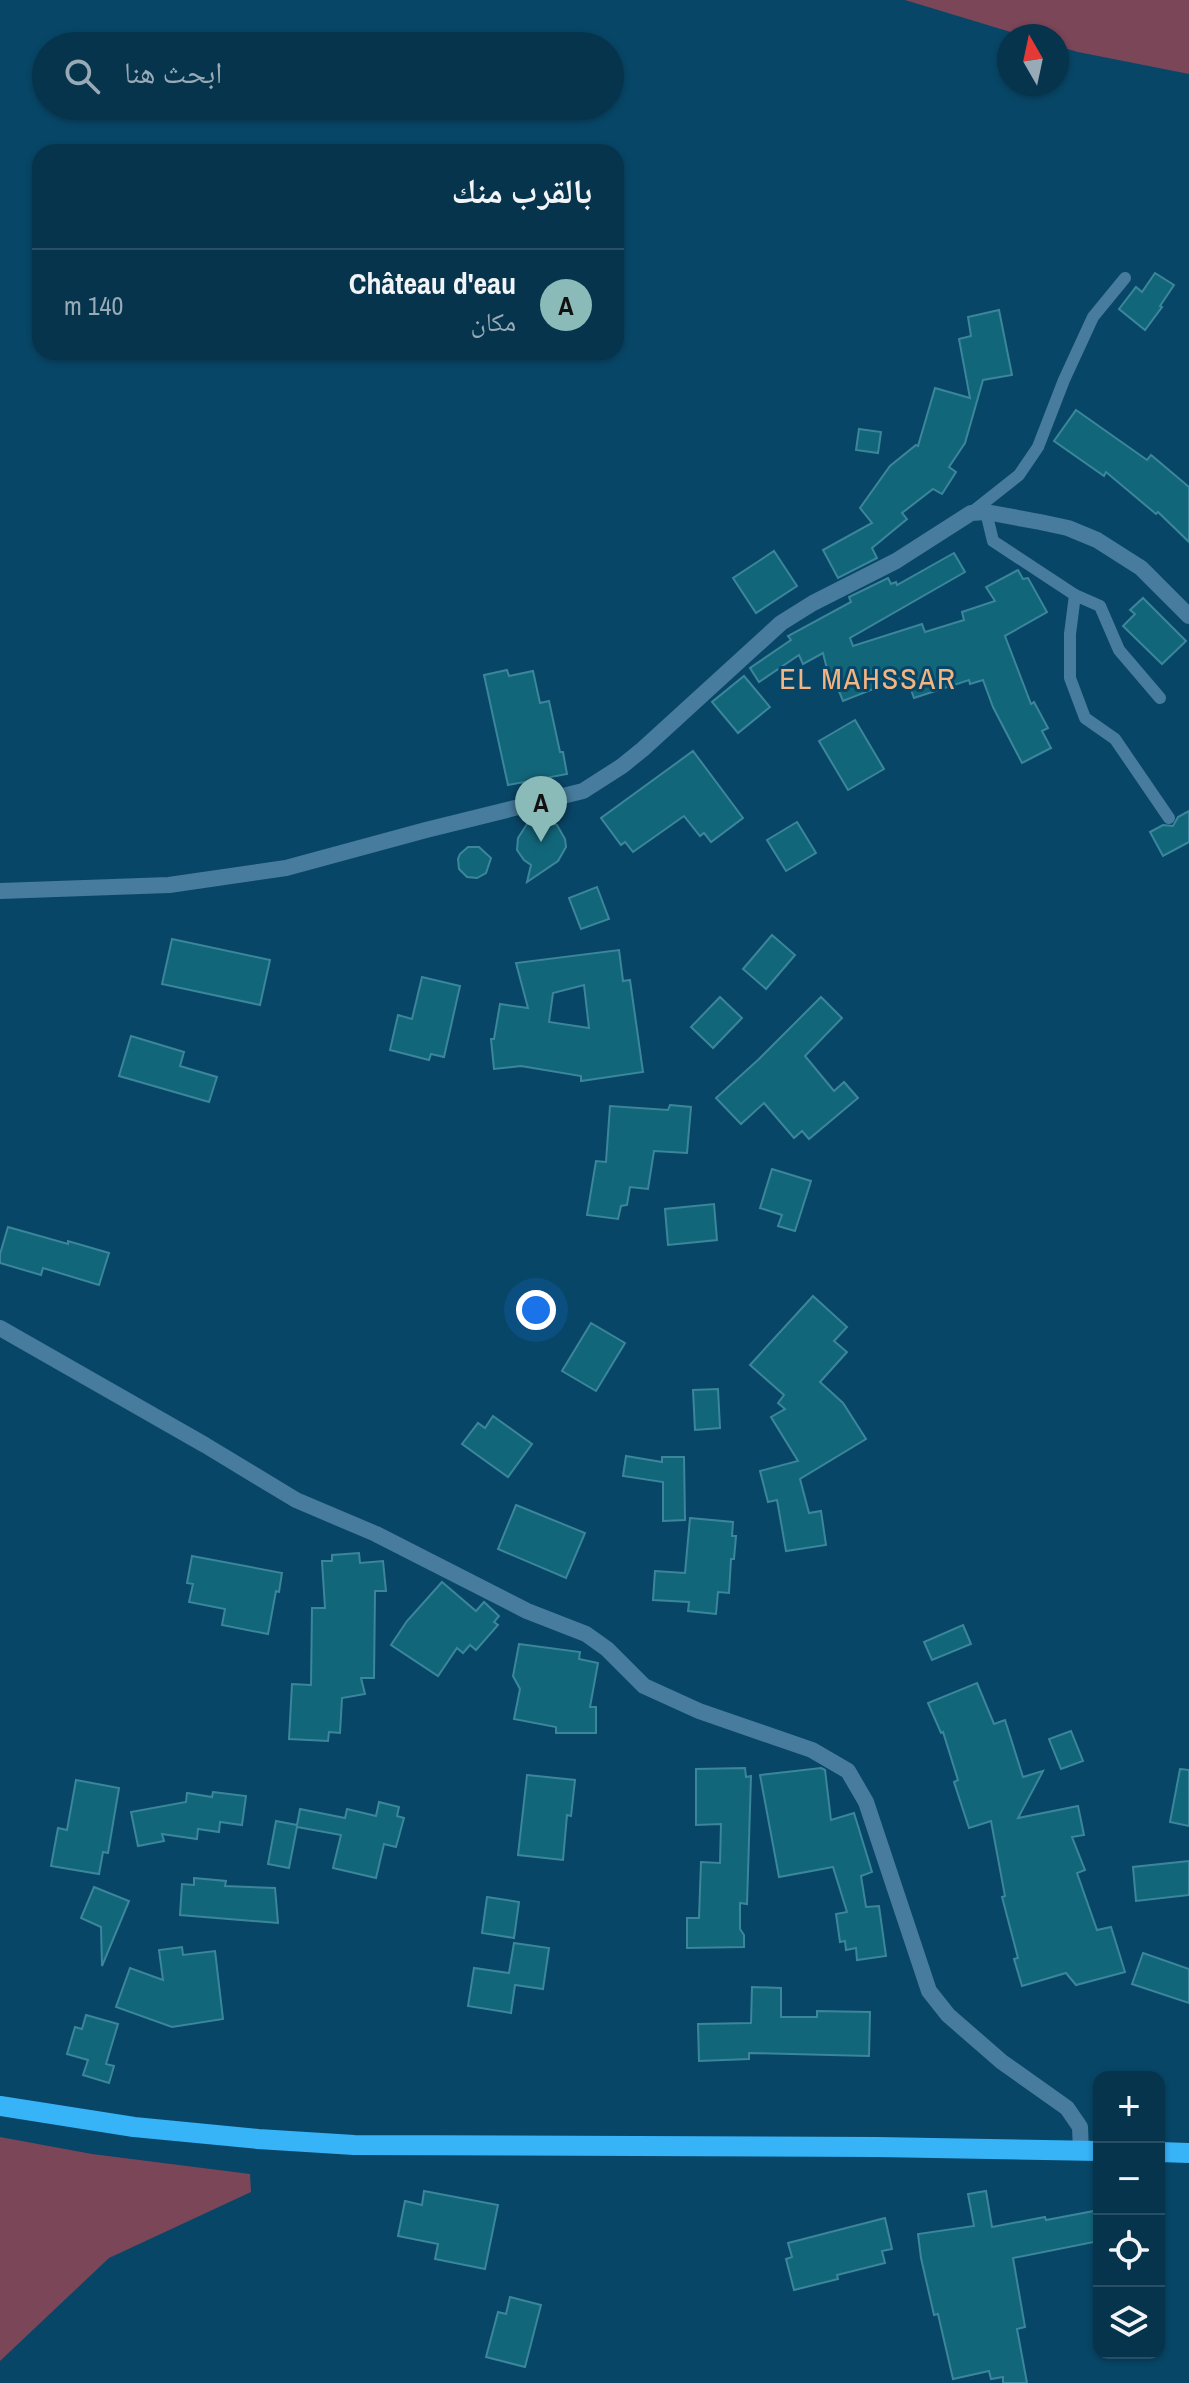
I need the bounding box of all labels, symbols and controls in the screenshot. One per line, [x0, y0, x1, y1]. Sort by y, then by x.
north arrow [997, 24, 1069, 96]
search box [32, 32, 624, 120]
text: ابحث هنا [124, 52, 222, 92]
icon: search [60, 54, 104, 98]
text: بالقرب منك [452, 168, 592, 214]
text: Château d'eau [349, 263, 516, 303]
text: 140 m [64, 288, 123, 323]
text: A [558, 288, 574, 323]
text: مكان [470, 304, 516, 339]
district label: EL MAHSSAR [779, 658, 957, 698]
pin: A [515, 776, 567, 842]
your location [516, 1290, 556, 1330]
map controls [1093, 2071, 1165, 2359]
button: + [1093, 2071, 1165, 2143]
button: − [1093, 2143, 1165, 2215]
button: locate [1093, 2215, 1165, 2287]
button: layers [1093, 2287, 1165, 2359]

